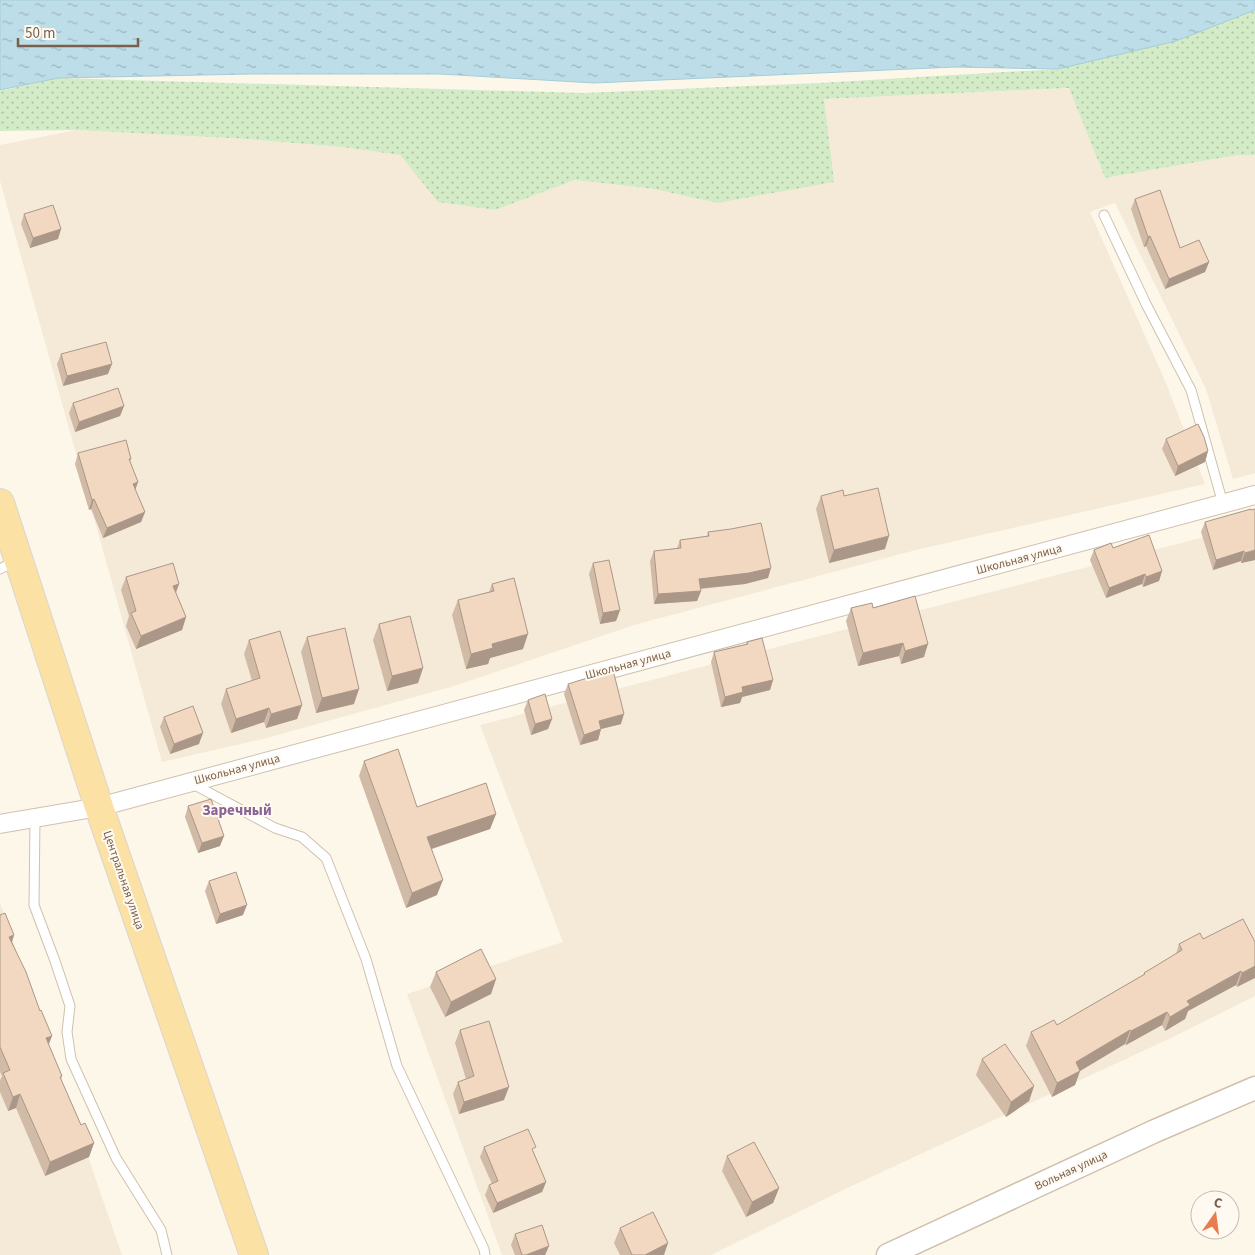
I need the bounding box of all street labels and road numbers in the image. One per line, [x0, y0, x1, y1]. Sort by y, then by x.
street label: Школьная улица [974, 540, 1064, 579]
street label: Школьная улица [583, 645, 673, 684]
street label: Школьная улица [192, 750, 282, 789]
street label: Центральная улица [99, 828, 148, 932]
street label: Вольная улица [1032, 1146, 1110, 1195]

